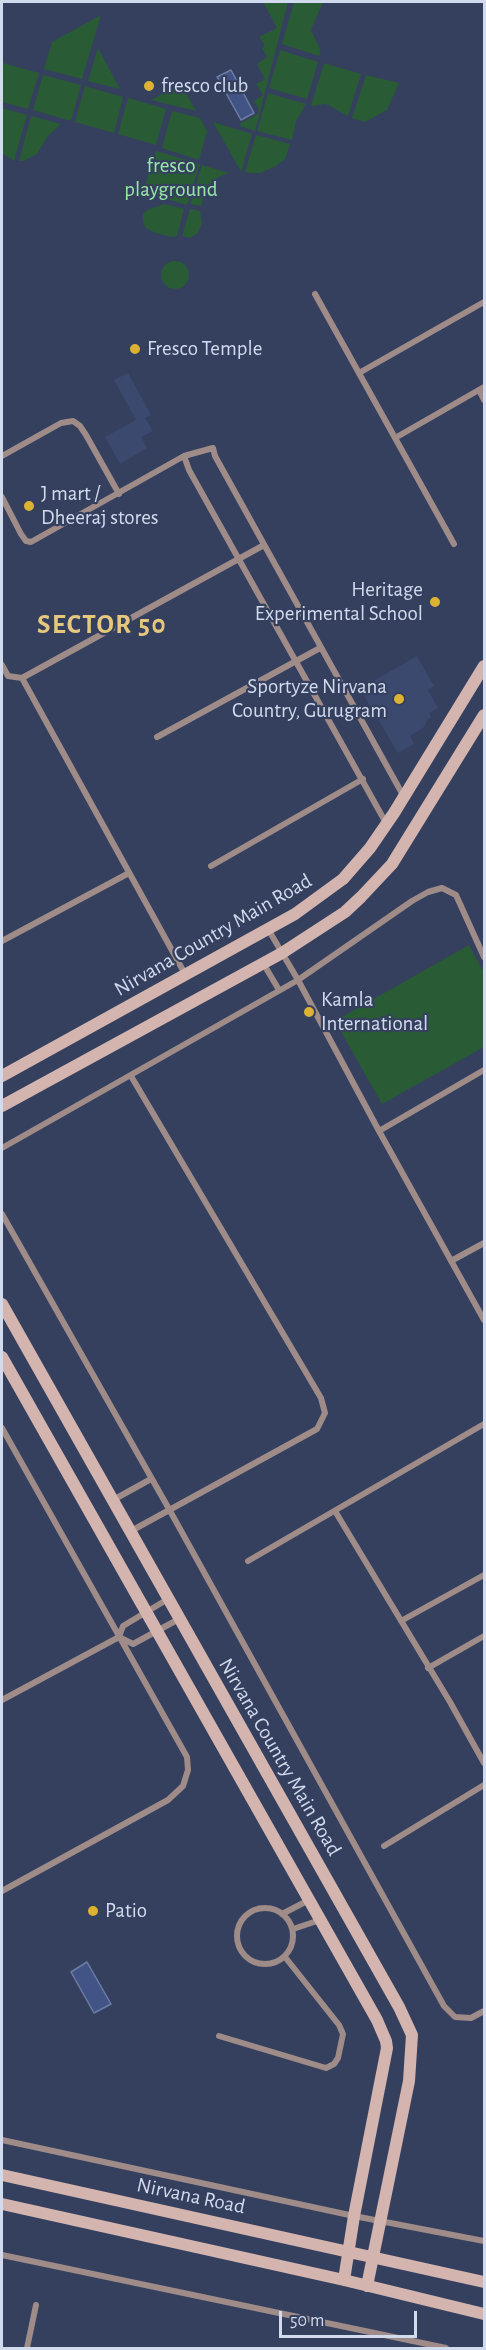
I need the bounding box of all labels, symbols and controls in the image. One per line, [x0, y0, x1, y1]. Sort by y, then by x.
place label: fresco club [161, 73, 248, 99]
marker: fresco club [142, 79, 156, 93]
park label: fresco playground [124, 153, 218, 203]
place label: Fresco Temple [147, 336, 262, 362]
marker: Fresco Temple [128, 342, 142, 356]
place label: J mart / Dheeraj stores [41, 481, 159, 531]
marker: J mart / Dheeraj stores [22, 499, 36, 513]
place label: Heritage Experimental School [255, 577, 423, 627]
marker: Heritage Experimental School [428, 595, 442, 609]
district label: SECTOR 50 [37, 609, 167, 641]
place label: Sportyze Nirvana Country, Gurugram [232, 674, 387, 724]
marker: Sportyze Nirvana Country, Gurugram [392, 692, 406, 706]
street label: Nirvana Country Main Road [110, 868, 316, 1002]
place label: Kamla International [321, 987, 428, 1037]
marker: Kamla International [302, 1005, 316, 1019]
street label: Nirvana Country Main Road [213, 1654, 347, 1860]
place label: Patio [105, 1898, 147, 1924]
marker: Patio [86, 1904, 100, 1918]
street label: Nirvana Road [134, 2172, 248, 2220]
scale bar [282, 2299, 420, 2337]
text: 50 m [290, 2312, 324, 2330]

